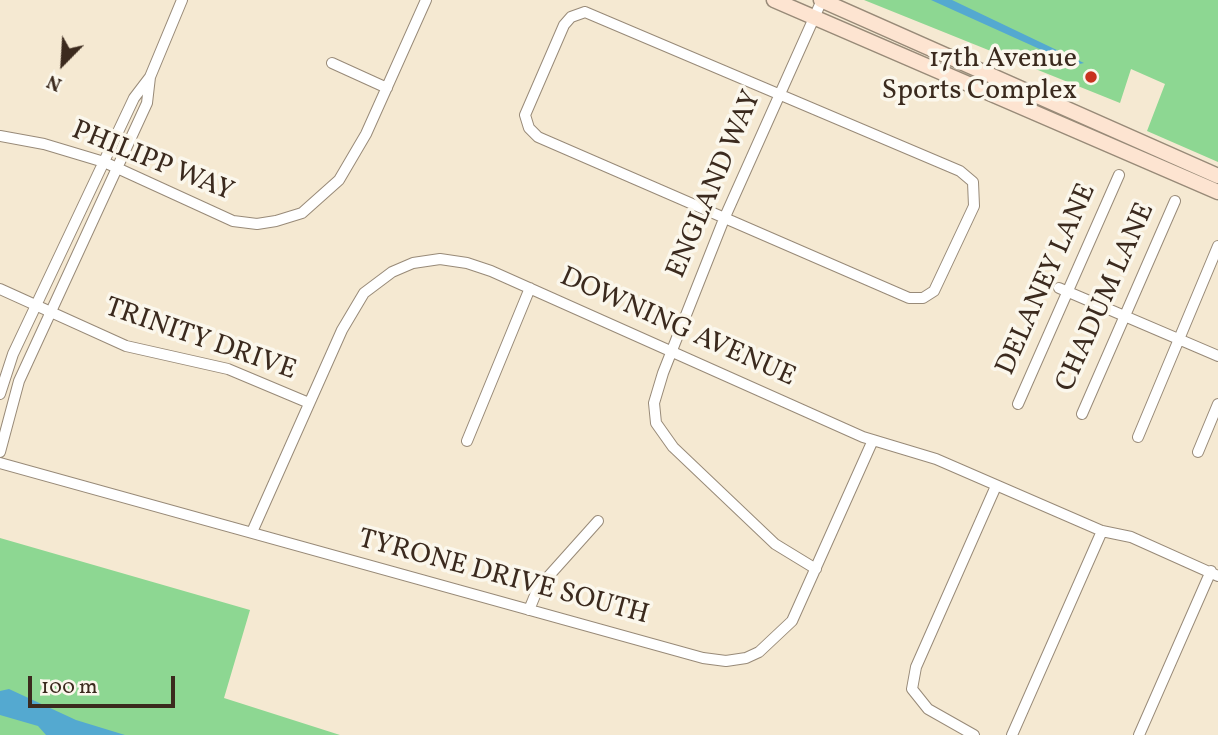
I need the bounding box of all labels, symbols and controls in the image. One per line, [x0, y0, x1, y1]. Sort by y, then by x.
north arrow [28, 28, 98, 98]
place label: 17th Avenue Sports Complex [882, 44, 1077, 110]
text: N [43, 68, 66, 97]
marker: 17th Avenue Sports Complex [1083, 69, 1099, 85]
street label: ENGLAND WAY [661, 86, 771, 284]
street label: PHILIPP WAY [66, 115, 238, 211]
street label: DELANEY LANE [991, 179, 1105, 381]
street label: CHADUM LANE [1050, 198, 1164, 398]
street label: DOWNING AVENUE [554, 262, 800, 396]
street label: TRINITY DRIVE [100, 293, 300, 389]
street label: TYRONE DRIVE SOUTH [354, 524, 652, 634]
scale bar [32, 662, 178, 706]
text: 100 m [41, 673, 98, 702]

